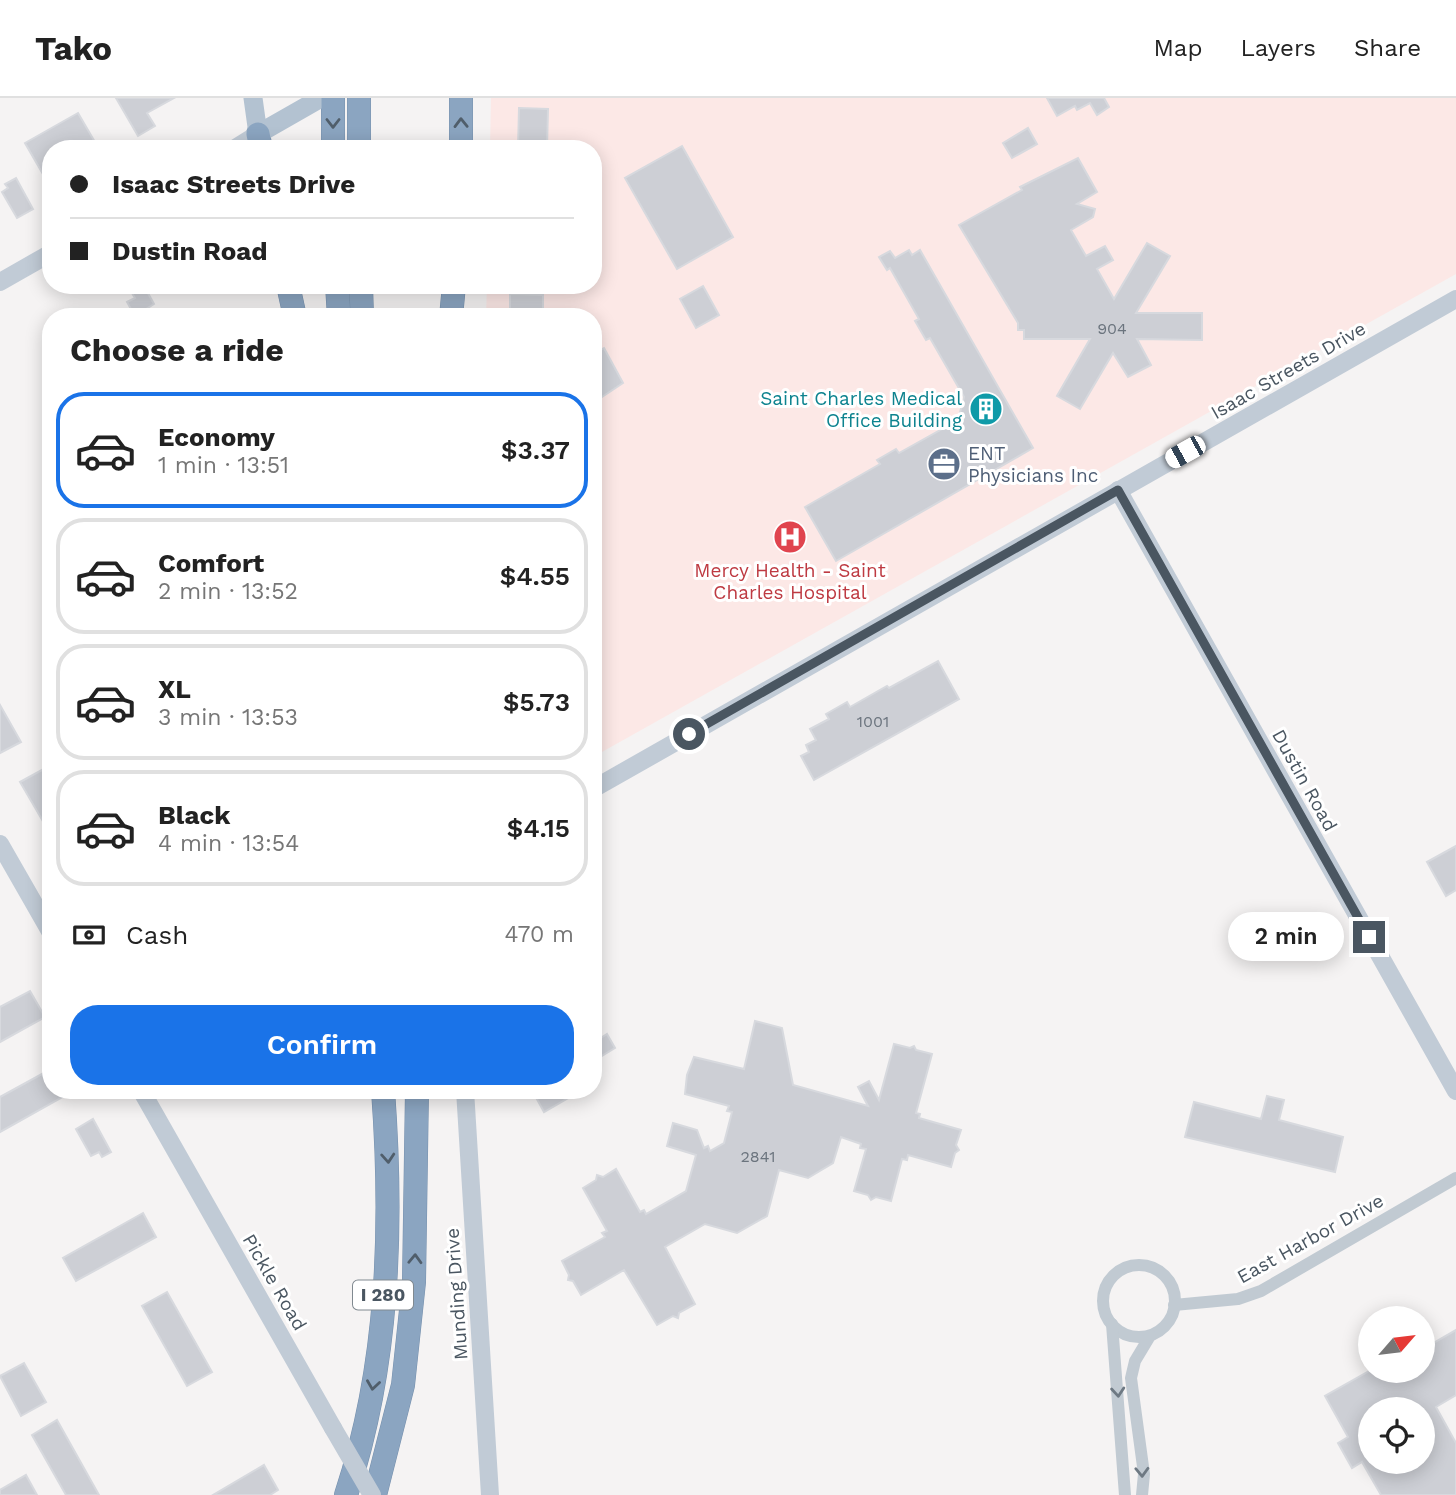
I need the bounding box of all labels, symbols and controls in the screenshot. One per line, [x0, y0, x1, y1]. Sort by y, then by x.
text: Tako [35, 29, 112, 68]
text: Map [1154, 34, 1202, 62]
text: Layers [1240, 34, 1316, 62]
text: Share [1354, 34, 1421, 62]
one-way arrow [453, 118, 469, 128]
one-way arrow [325, 119, 341, 129]
text: Isaac Streets Drive [112, 169, 355, 199]
text: Dustin Road [112, 236, 268, 266]
street label: Isaac Streets Drive [1207, 317, 1370, 424]
house number: 904 [1097, 319, 1127, 338]
text: Choose a ride [70, 331, 284, 369]
place label: Saint Charles Medical Office Building [760, 387, 963, 432]
building icon: Saint Charles Medical Office Building [967, 390, 1005, 428]
icon: car [74, 419, 137, 482]
text: Economy [158, 422, 275, 452]
car [1162, 433, 1209, 471]
text: $3.37 [501, 435, 570, 465]
place label: ENT Physicians Inc [968, 442, 1098, 487]
office icon: ENT Physicians Inc [925, 445, 963, 483]
text: 1 min · 13:51 [158, 452, 289, 479]
hospital icon: Mercy Health - Saint Charles Hospital [771, 518, 809, 556]
icon: car [74, 545, 137, 608]
text: Comfort [158, 548, 264, 578]
place label: Mercy Health - Saint Charles Hospital [694, 559, 886, 604]
text: $4.55 [500, 561, 570, 591]
text: 2 min · 13:52 [158, 578, 298, 605]
icon: car [74, 671, 137, 734]
text: XL [158, 674, 191, 704]
text: $5.73 [503, 687, 570, 717]
text: 3 min · 13:53 [158, 704, 298, 731]
house number: 1001 [857, 712, 889, 731]
route start [673, 718, 705, 750]
street label: Dustin Road [1267, 725, 1342, 835]
icon: car [74, 797, 137, 860]
text: Black [158, 800, 230, 830]
text: $4.15 [507, 813, 570, 843]
text: 4 min · 13:54 [158, 830, 299, 857]
callout: 2 min [1229, 912, 1344, 962]
icon: cash [70, 916, 108, 954]
text: Cash [126, 920, 188, 950]
text: 470 m [505, 921, 574, 948]
route end [1353, 921, 1385, 953]
text: 2 min [1254, 923, 1318, 950]
button: Confirm [70, 1005, 574, 1085]
house number: 2841 [741, 1147, 775, 1166]
one-way arrow [380, 1153, 395, 1164]
street label: East Harbor Drive [1233, 1189, 1388, 1288]
street label: Munding Drive [440, 1227, 473, 1361]
street label: Pickle Road [238, 1230, 311, 1335]
one-way arrow [407, 1254, 422, 1265]
road number: I 280 [353, 1280, 413, 1310]
north arrow [1358, 1306, 1435, 1382]
map controls [1358, 1306, 1435, 1474]
one-way arrow [366, 1379, 381, 1391]
one-way arrow [1110, 1387, 1125, 1398]
button: locate [1358, 1397, 1435, 1474]
one-way arrow [1135, 1467, 1150, 1478]

